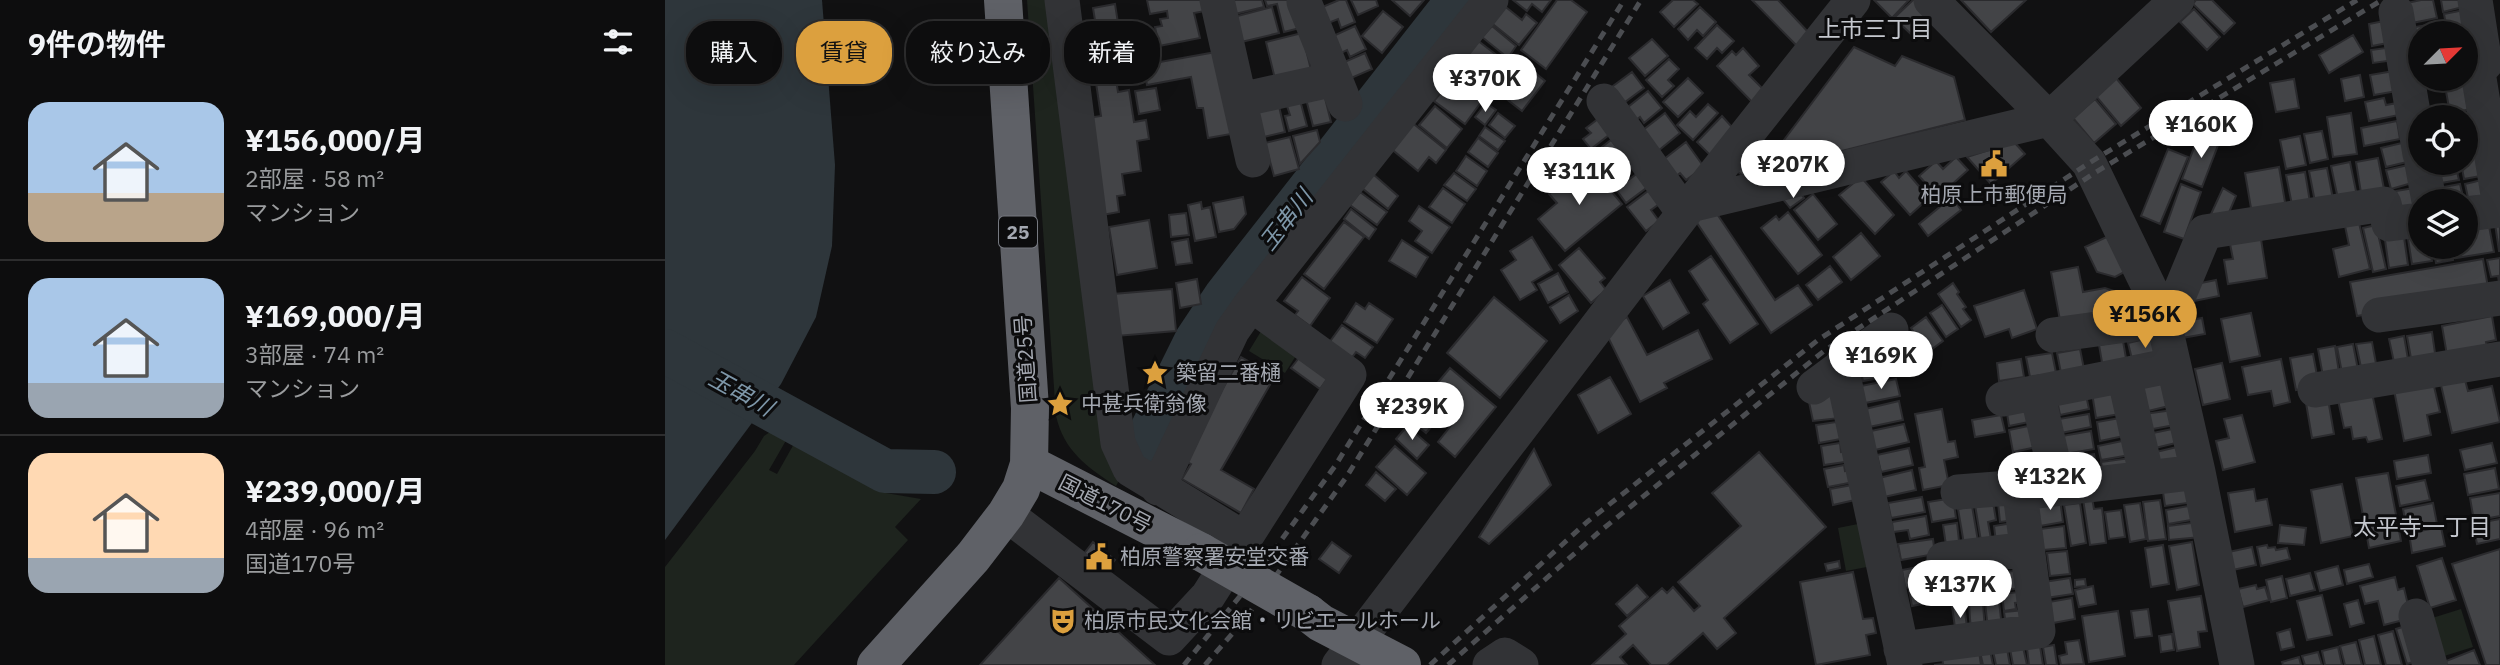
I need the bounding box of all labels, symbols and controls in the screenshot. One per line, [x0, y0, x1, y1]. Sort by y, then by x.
district label: 上市三丁目 [1818, 13, 1933, 43]
chip: 購入 [686, 21, 782, 84]
chip: 賃貸 [796, 21, 892, 84]
chip: 絞り込み [906, 21, 1050, 84]
chip: 新着 [1064, 21, 1160, 84]
north arrow [2408, 21, 2478, 91]
map controls [2408, 21, 2478, 259]
icon: filters [599, 23, 637, 61]
text: 9件の物件 [28, 24, 166, 63]
pin: ¥370K [1436, 54, 1534, 114]
text: ¥370K [1449, 62, 1521, 92]
pin: ¥160K [2152, 100, 2250, 160]
button: locate [2408, 105, 2478, 175]
text: ¥160K [2165, 108, 2237, 138]
text: ¥156,000/月 [245, 120, 426, 159]
icon: home [84, 130, 168, 214]
pin: ¥207K [1744, 140, 1842, 200]
pin: ¥311K [1530, 148, 1628, 207]
text: ¥207K [1757, 148, 1829, 178]
public building icon: 柏原上市郵便局 [1979, 149, 2009, 179]
text: ¥311K [1543, 155, 1615, 185]
text: 2部屋 · 58 m² [245, 163, 384, 193]
place label: 柏原上市郵便局 [1921, 180, 2068, 208]
water label: 玉串川 [1252, 181, 1320, 256]
button: layers [2408, 189, 2478, 259]
text: マンション [245, 197, 360, 227]
road number: 25 [999, 216, 1037, 248]
pin: ¥156K [2096, 290, 2194, 350]
text: ¥169,000/月 [245, 296, 426, 335]
text: ¥156K [2109, 298, 2181, 328]
icon: home [84, 306, 168, 390]
street label: 国道25号 [1008, 314, 1042, 404]
pin: ¥169K [1832, 332, 1930, 391]
text: 3部屋 · 74 m² [245, 339, 384, 369]
text: ¥169K [1845, 339, 1917, 369]
place icon: 築留二番樋 [1140, 358, 1170, 388]
place label: 築留二番樋 [1176, 358, 1281, 386]
water label: 玉串川 [704, 362, 782, 423]
text: マンション [245, 373, 360, 403]
pin: ¥239K [1363, 382, 1461, 442]
place icon: 中甚兵衛翁像 [1045, 389, 1075, 419]
place label: 中甚兵衛翁像 [1081, 389, 1207, 417]
text: ¥239K [1376, 390, 1448, 420]
pin: ¥132K [2001, 452, 2099, 512]
text: ¥132K [2014, 460, 2086, 490]
street label: 国道170号 [1054, 468, 1157, 538]
text: ¥239,000/月 [245, 471, 426, 510]
icon: home [84, 481, 168, 565]
district label: 太平寺一丁目 [2353, 511, 2491, 541]
text: 4部屋 · 96 m² [245, 514, 384, 544]
public building icon: 柏原警察署安堂交番 [1084, 542, 1114, 572]
place label: 柏原警察署安堂交番 [1120, 542, 1309, 570]
text: 国道170号 [245, 548, 355, 578]
pin: ¥137K [1911, 560, 2009, 620]
text: ¥137K [1924, 568, 1996, 598]
theatre icon: 柏原市民文化会館・リビエールホール [1048, 606, 1078, 636]
place label: 柏原市民文化会館・リビエールホール [1084, 606, 1441, 634]

